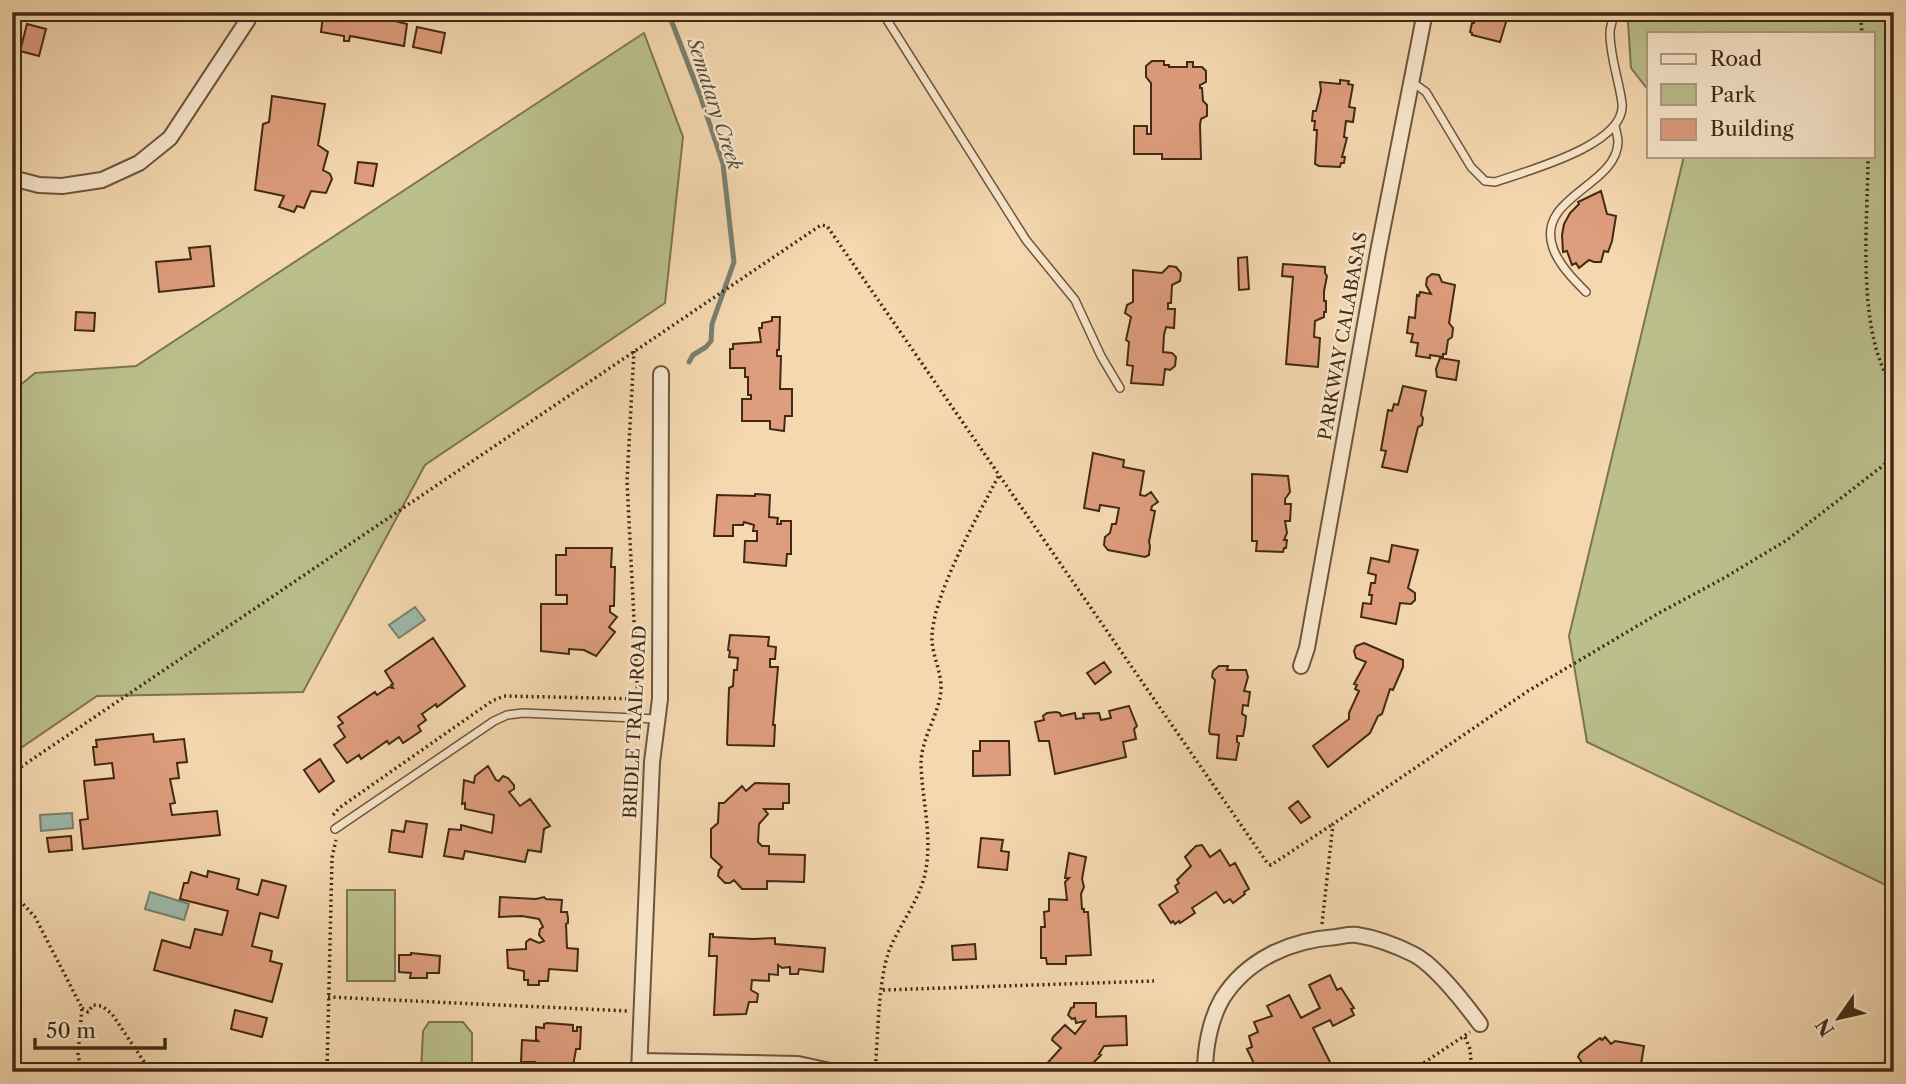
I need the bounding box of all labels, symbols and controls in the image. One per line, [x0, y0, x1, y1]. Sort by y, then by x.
legend [1647, 32, 1874, 158]
water label: Sematary Creek [682, 34, 747, 173]
text: Road [1710, 46, 1762, 71]
text: Park [1710, 82, 1756, 107]
text: Building [1710, 116, 1795, 141]
street label: PARKWAY CALABASAS [1314, 230, 1372, 442]
street label: BRIDLE TRAIL ROAD [619, 625, 651, 819]
north arrow [1804, 982, 1874, 1052]
scale bar [35, 1007, 164, 1051]
text: N [1811, 1014, 1839, 1041]
text: 50 m [46, 1018, 96, 1043]

